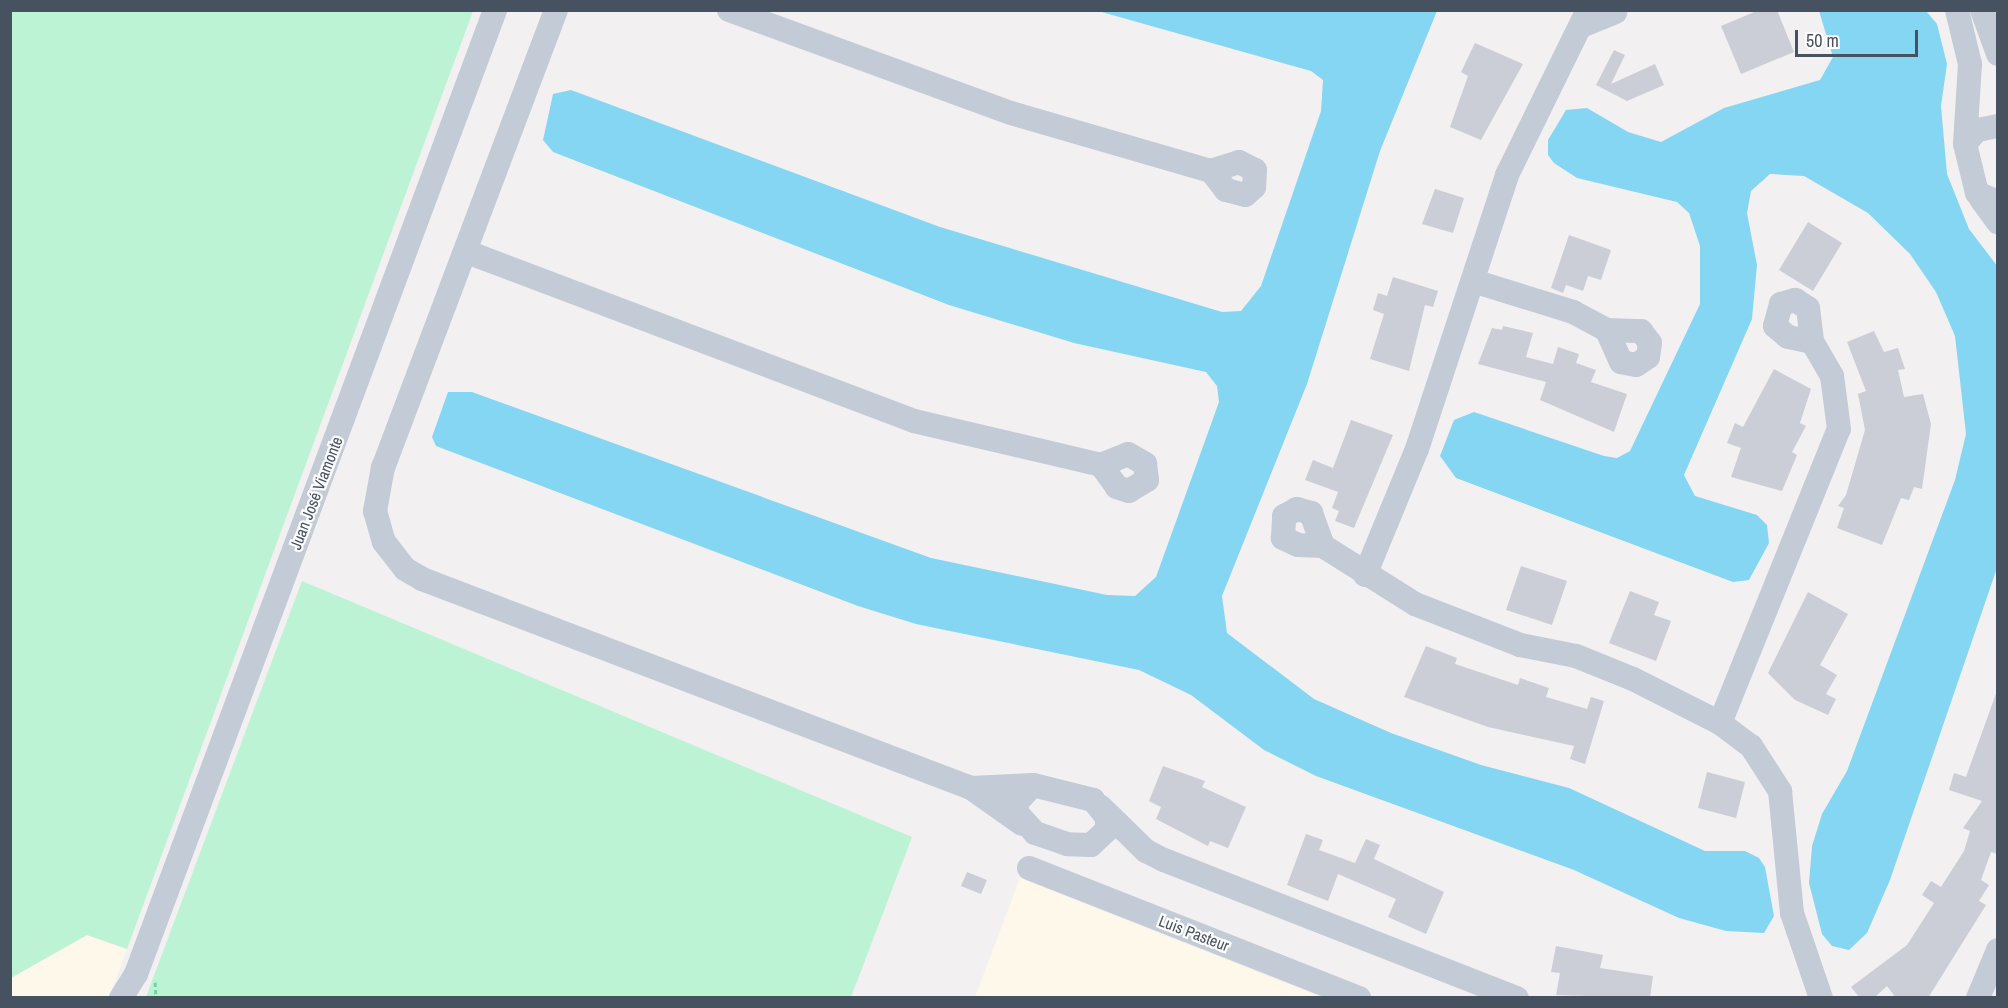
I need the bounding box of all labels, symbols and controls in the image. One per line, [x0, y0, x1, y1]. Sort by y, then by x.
scale bar [1798, 18, 1921, 56]
text: 50 m [1806, 28, 1839, 53]
street label: Juan José Viamonte [286, 434, 346, 552]
street label: Luis Pasteur [1156, 911, 1232, 955]

